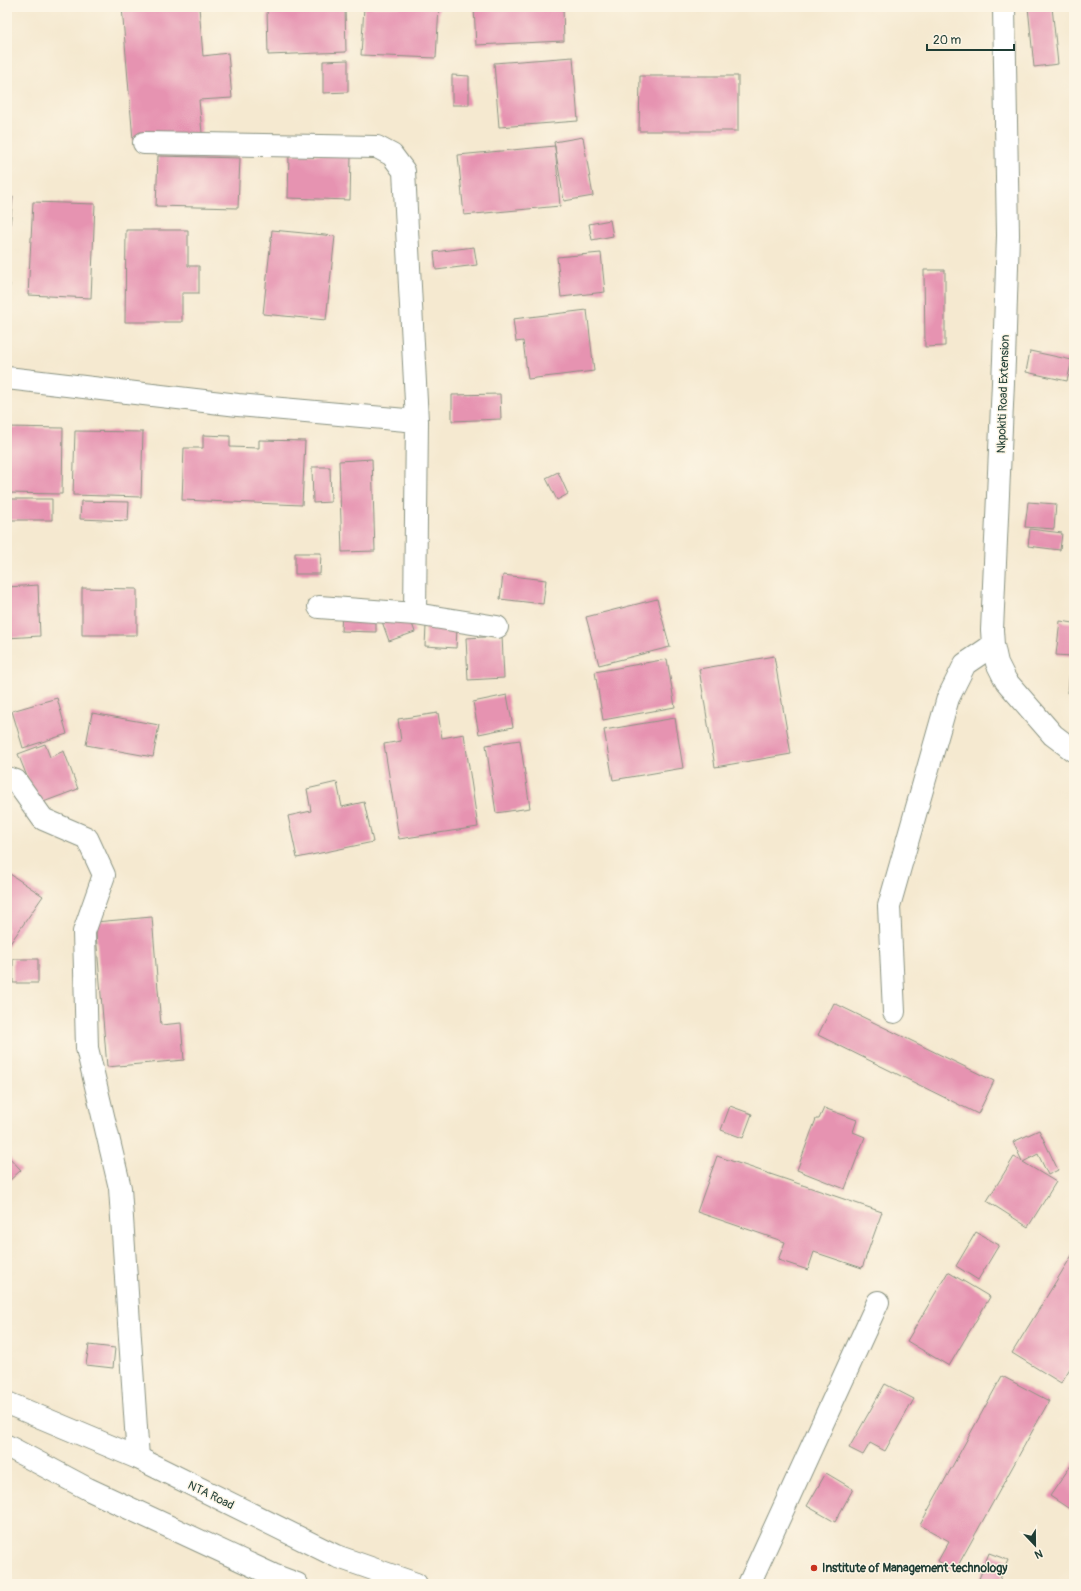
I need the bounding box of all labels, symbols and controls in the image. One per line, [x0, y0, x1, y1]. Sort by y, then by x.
scale bar [927, 26, 1014, 52]
text: 20 m [933, 33, 962, 48]
street label: Nkpokiti Road Extension [994, 334, 1013, 454]
street label: NTA Road [185, 1478, 236, 1513]
north arrow [1015, 1525, 1055, 1565]
text: N [1032, 1546, 1044, 1561]
place label: Institute of Management technology [822, 1561, 1008, 1576]
marker: Institute of Management technology [809, 1563, 819, 1573]

